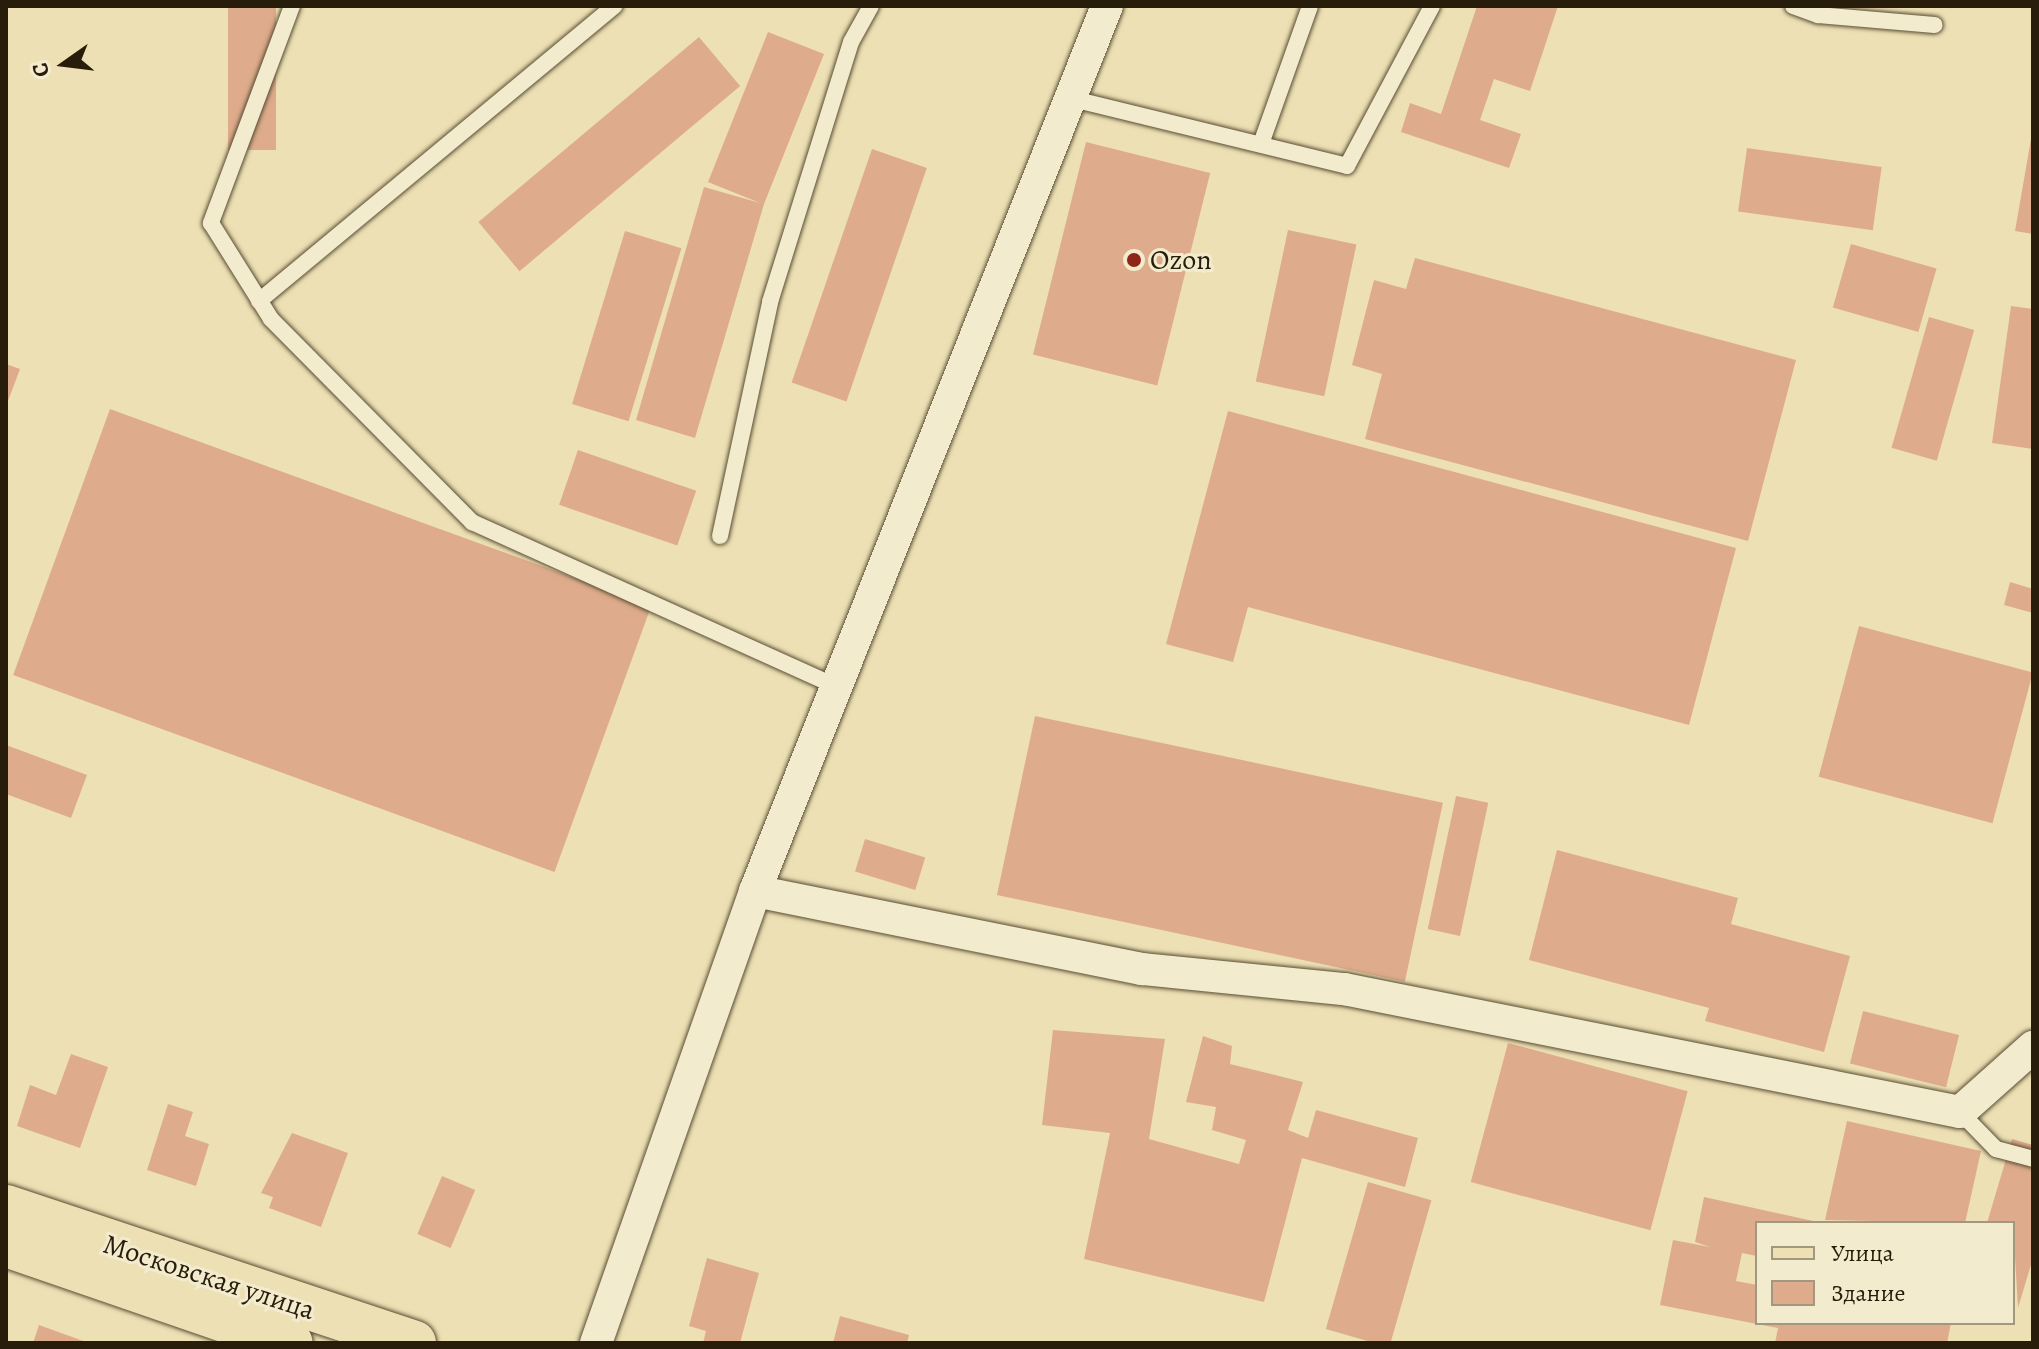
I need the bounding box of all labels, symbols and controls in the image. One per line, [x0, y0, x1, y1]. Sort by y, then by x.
north arrow [24, 24, 104, 104]
text: С [25, 60, 57, 80]
place label: Ozon [1150, 243, 1212, 277]
marker: Ozon [1125, 251, 1143, 269]
legend [1755, 1221, 2015, 1325]
street label: Московская улица [99, 1227, 319, 1327]
text: Улица [1831, 1237, 1894, 1269]
text: Здание [1831, 1277, 1906, 1309]

